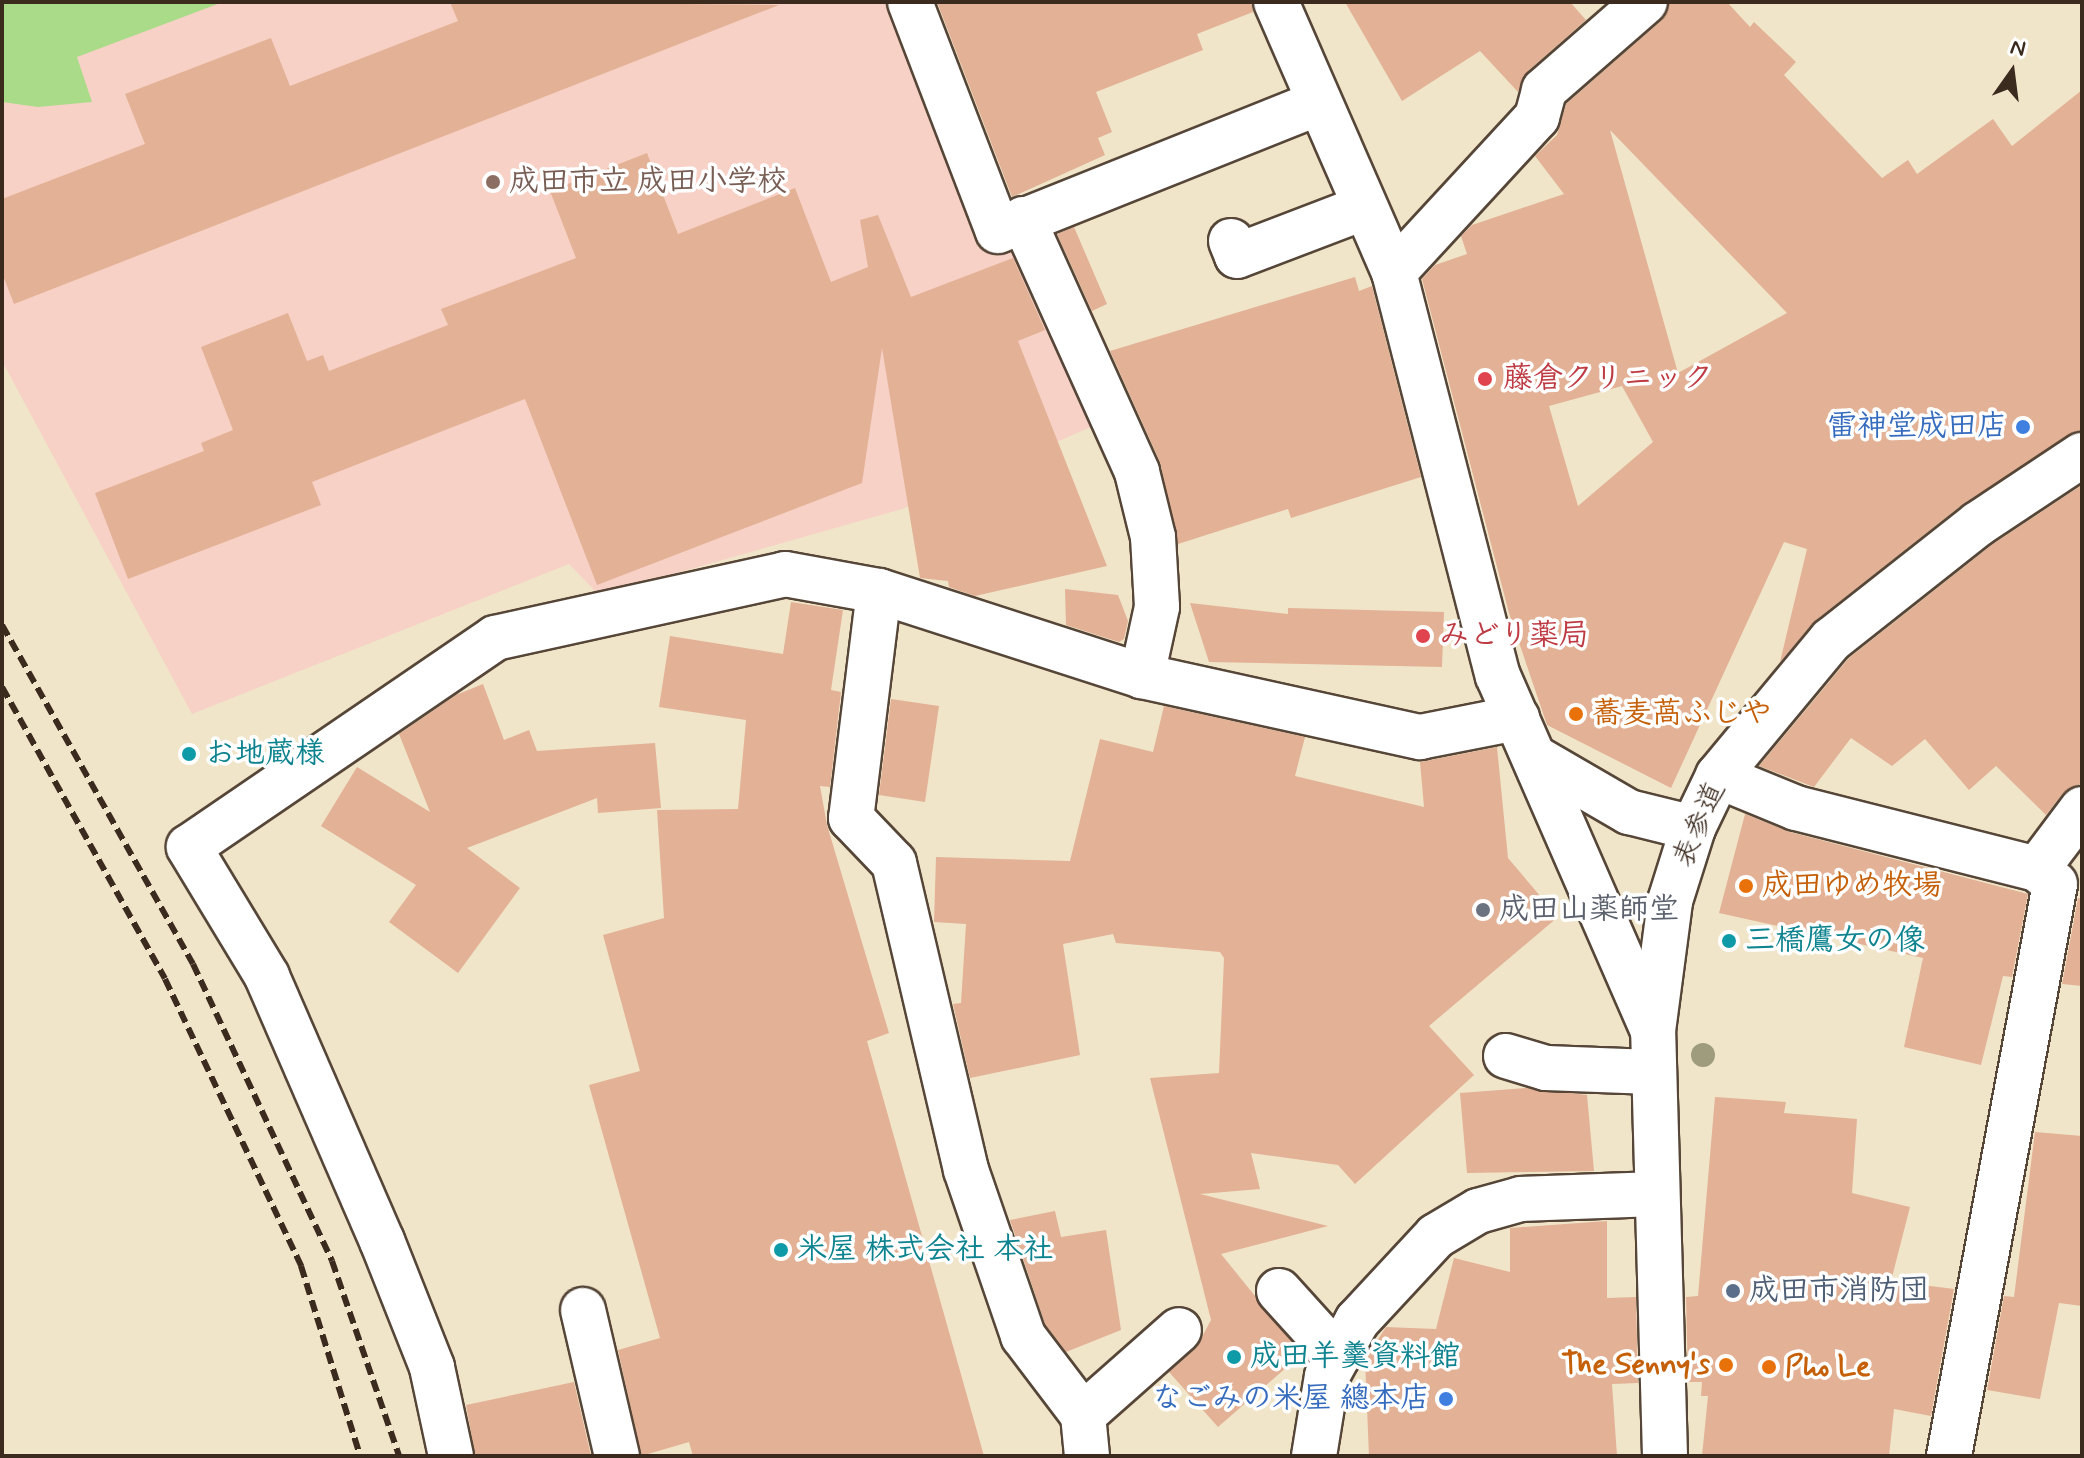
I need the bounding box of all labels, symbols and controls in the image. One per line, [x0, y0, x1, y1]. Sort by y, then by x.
north arrow [1972, 32, 2052, 112]
text: N [2007, 33, 2028, 64]
place label: 成田市立 成田小学校 [509, 164, 787, 200]
marker: 成田市立 成田小学校 [484, 173, 502, 191]
place label: 藤倉クリニック [1503, 361, 1713, 397]
marker: 藤倉クリニック [1474, 368, 1496, 390]
place label: 雷神堂成田店 [1827, 409, 2007, 445]
marker: 雷神堂成田店 [2014, 418, 2032, 436]
place label: みどり薬局 [1439, 618, 1589, 654]
marker: みどり薬局 [1414, 627, 1432, 645]
place label: 蕎麦萵ふじや [1592, 696, 1772, 732]
marker: 蕎麦萵ふじや [1567, 705, 1585, 723]
place label: お地蔵様 [205, 736, 325, 772]
marker: お地蔵様 [180, 745, 198, 763]
street label: 表参道 [1666, 777, 1734, 873]
place label: 成田ゆめ牧場 [1762, 868, 1942, 904]
marker: 成田ゆめ牧場 [1737, 877, 1755, 895]
place label: 成田山薬師堂 [1499, 892, 1679, 928]
marker: 成田山薬師堂 [1474, 901, 1492, 919]
place label: 三橋鷹女の像 [1745, 923, 1925, 959]
marker: 三橋鷹女の像 [1720, 932, 1738, 950]
place label: 米屋 株式会社 本社 [797, 1232, 1053, 1268]
marker: 米屋 株式会社 本社 [772, 1241, 790, 1259]
place label: 成田市消防団 [1749, 1273, 1929, 1309]
marker: 成田市消防団 [1724, 1282, 1742, 1300]
place label: 成田羊羹資料館 [1250, 1339, 1460, 1375]
place label: The Senny's [1552, 1347, 1710, 1383]
marker: 成田羊羹資料館 [1225, 1348, 1243, 1366]
place label: Pho Le [1785, 1349, 1871, 1385]
marker: The Senny's [1717, 1356, 1735, 1374]
marker: Pho Le [1760, 1358, 1778, 1376]
place label: なごみの米屋 總本店 [1152, 1381, 1430, 1417]
marker: なごみの米屋 總本店 [1437, 1390, 1455, 1408]

